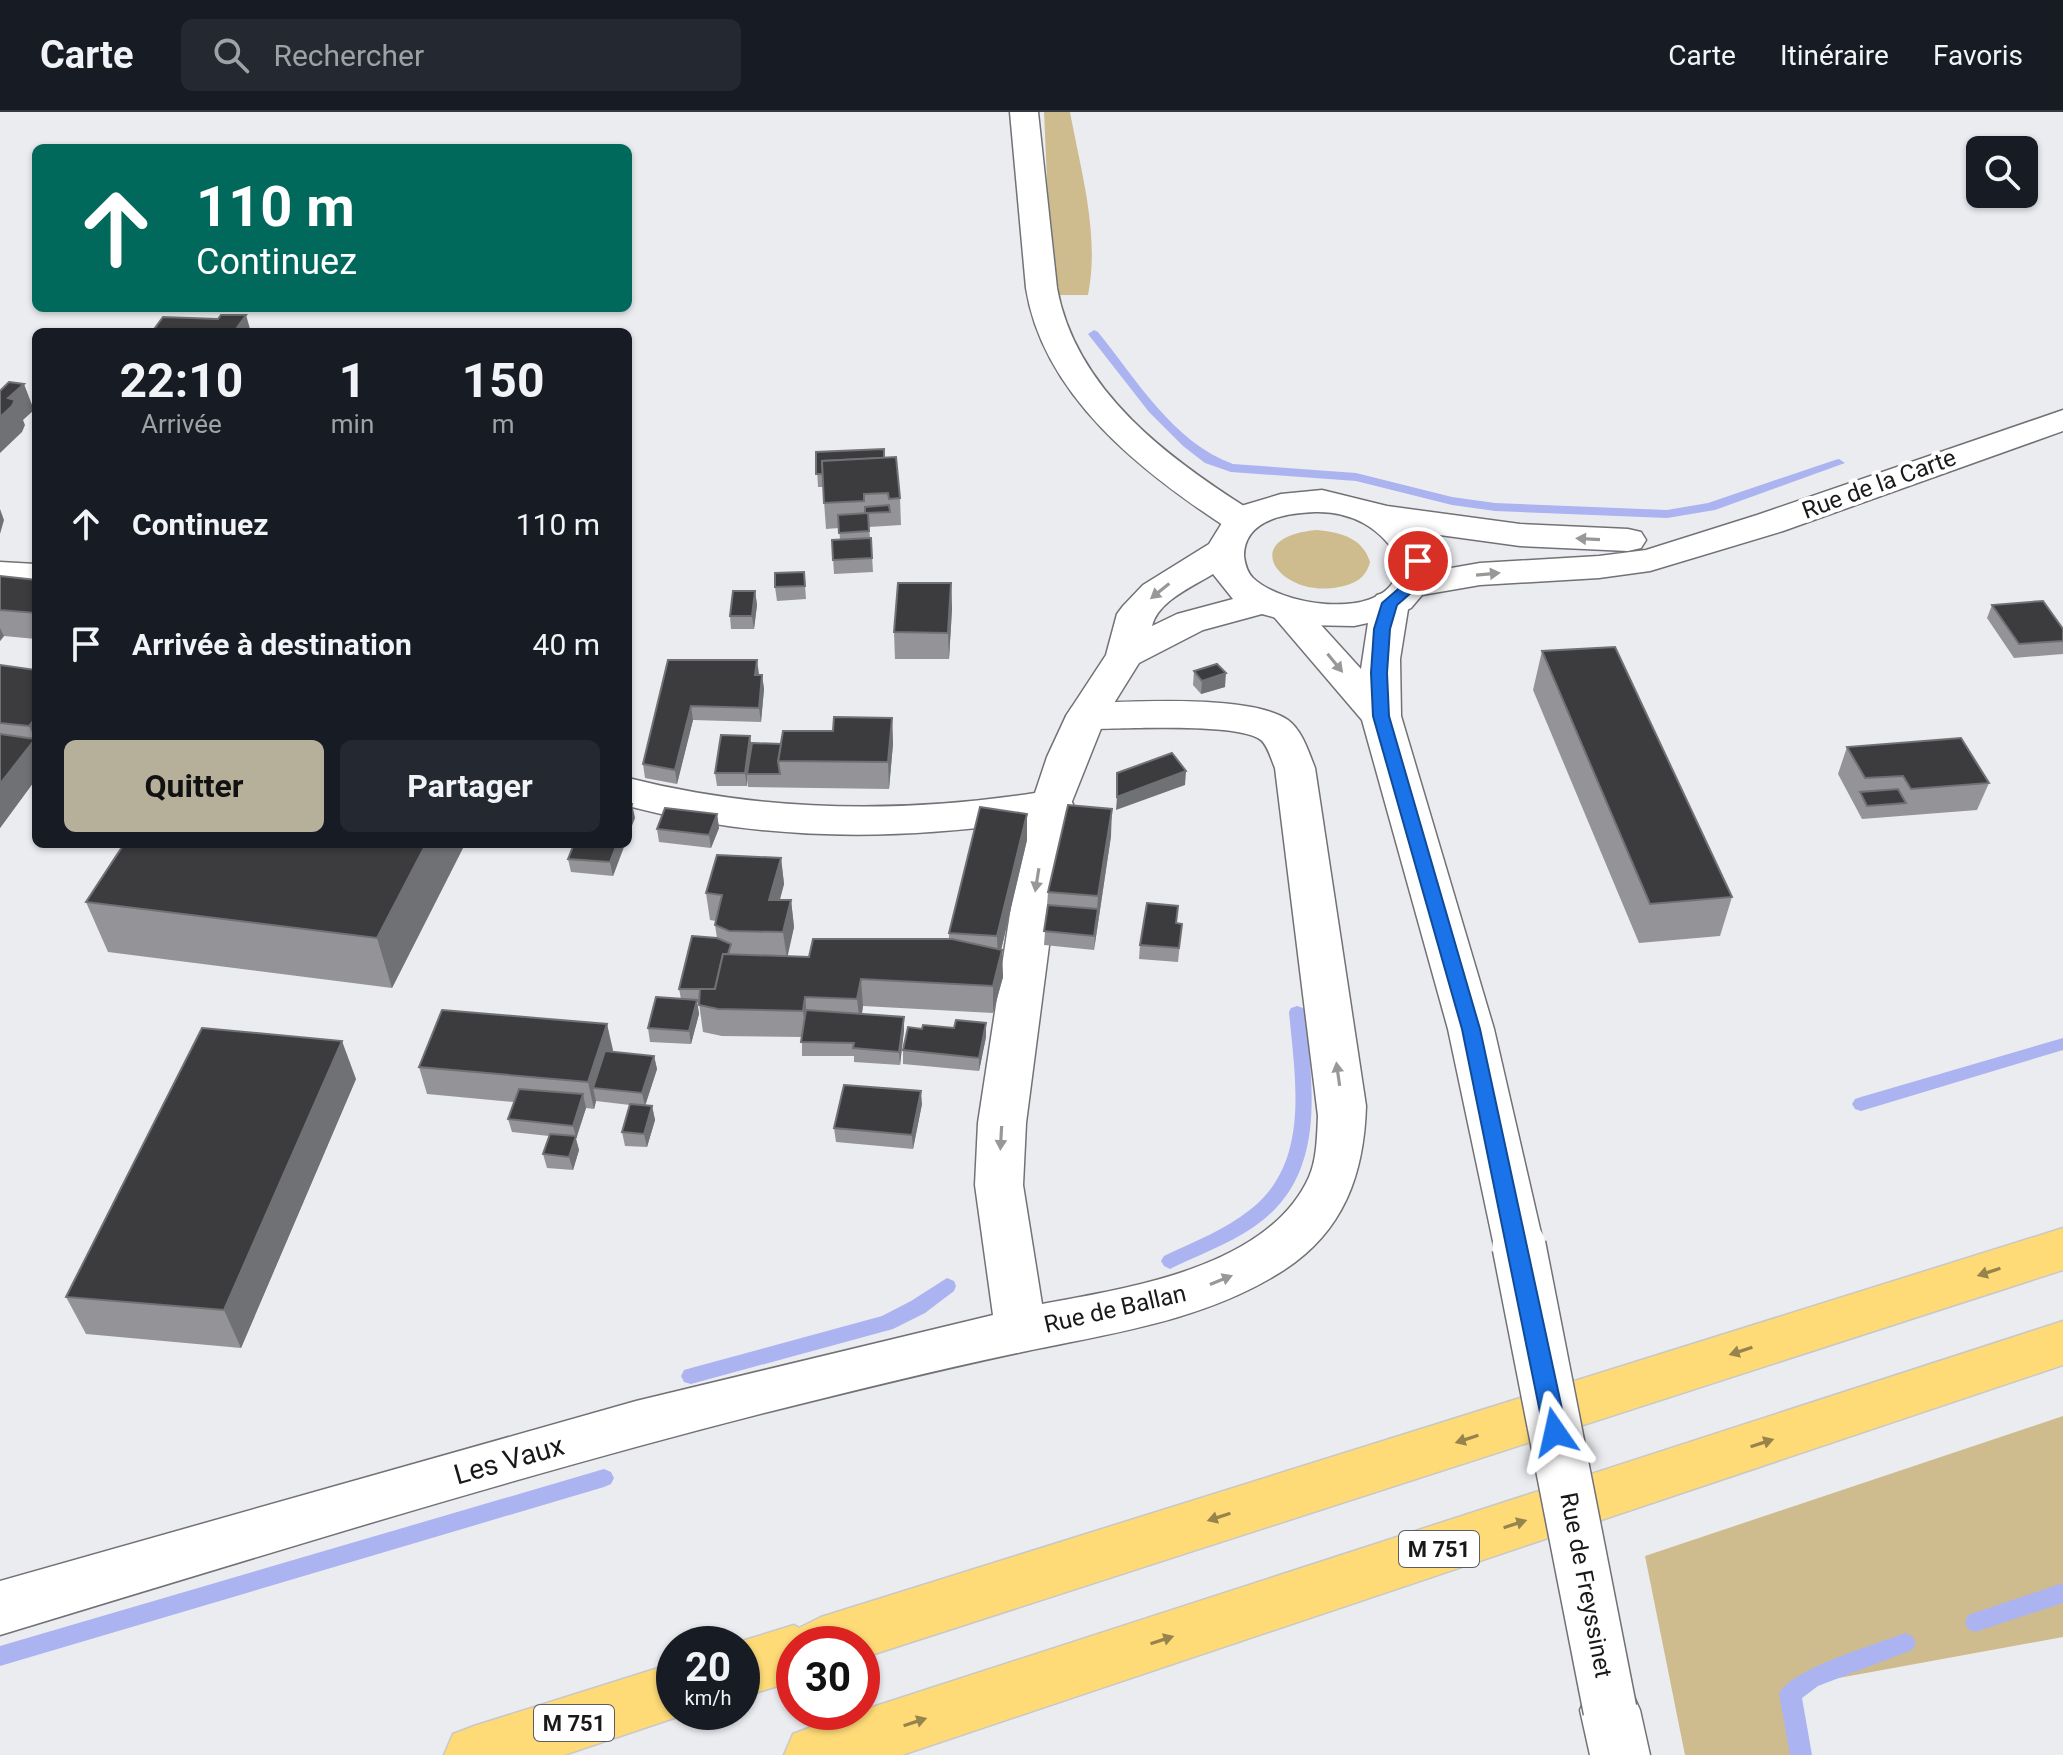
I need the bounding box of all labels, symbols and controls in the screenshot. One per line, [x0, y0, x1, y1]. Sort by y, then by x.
search box [181, 19, 741, 91]
text: Carte [40, 33, 133, 77]
icon: search [209, 33, 253, 77]
text: Rechercher [273, 38, 424, 73]
text: Carte [1668, 39, 1736, 72]
text: Itinéraire [1780, 39, 1889, 72]
text: Favoris [1933, 39, 2023, 72]
map controls [1966, 136, 2038, 208]
button: search [1966, 136, 2038, 208]
text: 110 m [196, 174, 355, 240]
icon: ahead [64, 176, 168, 280]
text: Continuez [196, 241, 357, 283]
text: 22:10 [120, 352, 243, 409]
text: 1 [339, 352, 366, 409]
text: 150 [462, 352, 544, 409]
text: Arrivée [141, 409, 222, 439]
text: min [331, 409, 374, 439]
text: m [492, 409, 515, 439]
street label: Rue de la Carte [1798, 443, 1960, 525]
icon: ahead [64, 502, 108, 546]
text: Continuez [132, 507, 269, 542]
text: 110 m [516, 507, 600, 542]
pin [1384, 527, 1452, 595]
one-way arrow [1575, 532, 1600, 545]
icon: arrive [1396, 539, 1440, 583]
one-way arrow [1476, 567, 1501, 580]
one-way arrow [1150, 583, 1170, 599]
icon: arrive [64, 622, 108, 666]
text: Arrivée à destination [132, 627, 412, 662]
text: 40 m [533, 627, 600, 662]
one-way arrow [1326, 653, 1343, 673]
button: Quitter [64, 740, 324, 832]
button: Partager [340, 740, 600, 832]
one-way arrow [1030, 868, 1042, 893]
one-way arrow [1331, 1061, 1344, 1086]
one-way arrow [995, 1126, 1008, 1151]
one-way arrow [1976, 1267, 2000, 1279]
one-way arrow [1209, 1273, 1233, 1286]
street label: Rue de Ballan [1041, 1279, 1189, 1339]
one-way arrow [1729, 1346, 1753, 1358]
position arrow [1513, 1390, 1597, 1474]
street label: Les Vaux [450, 1429, 568, 1491]
one-way arrow [1454, 1433, 1478, 1445]
one-way arrow [1751, 1436, 1775, 1448]
street label: Rue de Freyssinet [1554, 1490, 1618, 1680]
one-way arrow [1206, 1512, 1230, 1524]
one-way arrow [1504, 1517, 1528, 1530]
road number: M 751 [1399, 1531, 1479, 1567]
speed limit sign: 30 [776, 1626, 880, 1730]
one-way arrow [1150, 1634, 1174, 1646]
text: 20 [685, 1644, 731, 1691]
text: km/h [685, 1686, 731, 1710]
road number: M 751 [534, 1705, 614, 1741]
one-way arrow [903, 1715, 927, 1727]

